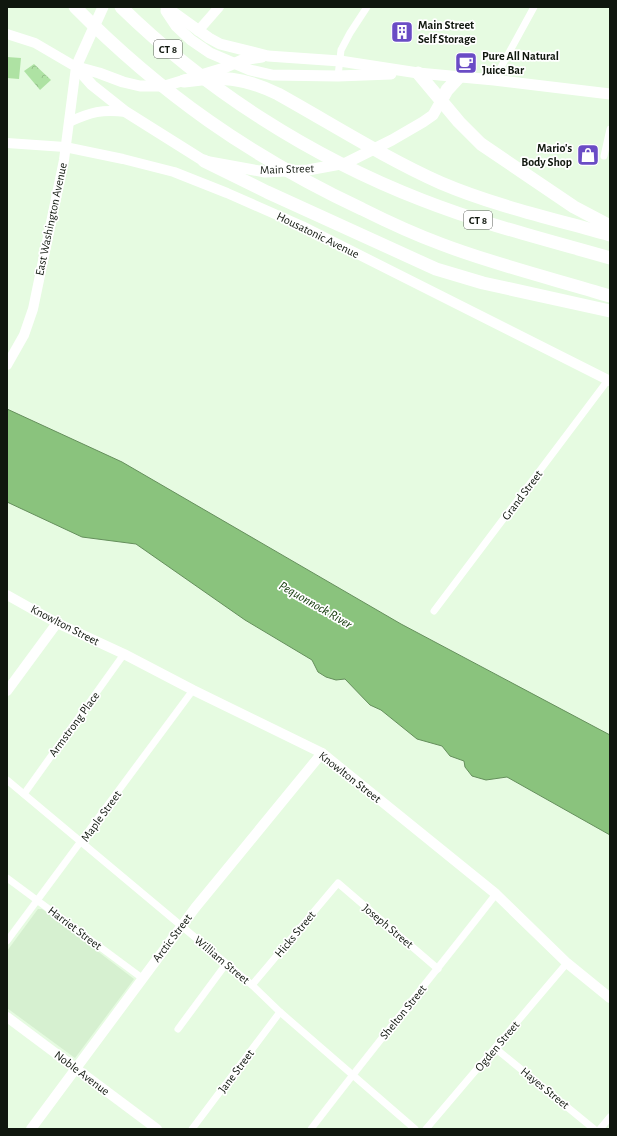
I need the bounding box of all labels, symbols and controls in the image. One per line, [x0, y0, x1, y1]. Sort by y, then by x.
building icon: Main Street Self Storage [389, 19, 415, 45]
place label: Main Street Self Storage [418, 19, 476, 45]
road number: CT 8 [154, 40, 182, 58]
cafe icon: Pure All Natural Juice Bar [453, 50, 479, 76]
place label: Pure All Natural Juice Bar [482, 50, 559, 76]
place label: Mario's Body Shop [521, 142, 572, 169]
shop icon: Mario's Body Shop [575, 142, 601, 168]
street label: East Washington Avenue [33, 161, 69, 277]
street label: Main Street [260, 162, 314, 176]
street label: Housatonic Avenue [275, 210, 361, 260]
road number: CT 8 [464, 211, 492, 229]
street label: Grand Street [500, 468, 545, 522]
water label: Pequonnock River [277, 579, 355, 632]
street label: Knowlton Street [29, 603, 101, 648]
street label: Armstrong Place [46, 689, 102, 759]
street label: Knowlton Street [317, 749, 383, 805]
street label: Maple Street [79, 788, 124, 844]
street label: Joseph Street [360, 902, 416, 951]
street label: Harriet Street [46, 904, 104, 952]
street label: Hicks Street [272, 909, 318, 959]
street label: Arctic Street [150, 912, 194, 964]
street label: William Street [192, 934, 252, 986]
street label: Shelton Street [378, 982, 429, 1041]
street label: Ogden Street [473, 1018, 522, 1073]
street label: Jane Street [216, 1047, 256, 1095]
street label: Noble Avenue [52, 1049, 112, 1097]
street label: Hayes Street [518, 1065, 572, 1112]

